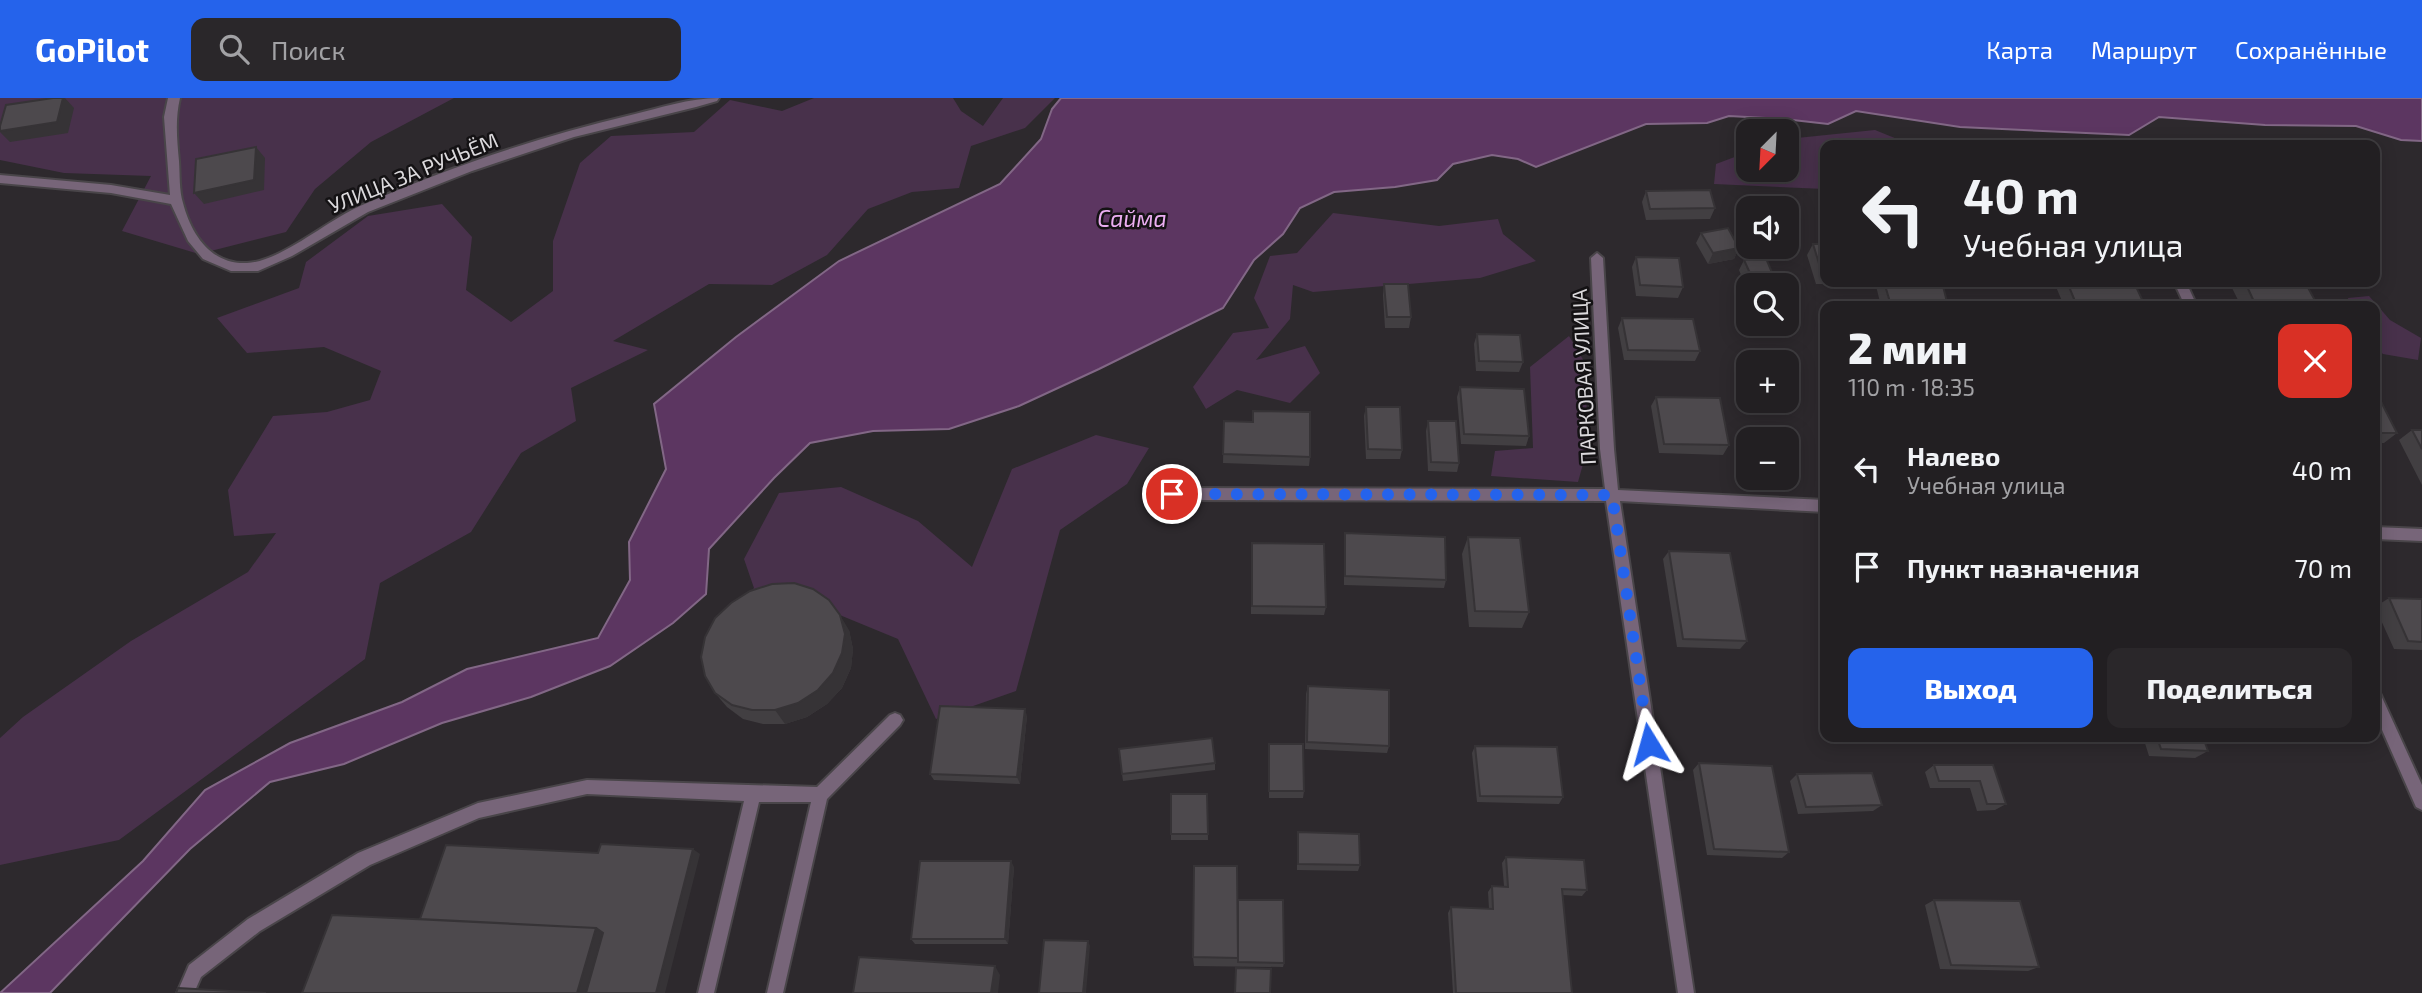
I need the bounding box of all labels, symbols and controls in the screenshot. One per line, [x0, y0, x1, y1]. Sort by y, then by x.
search box [191, 18, 681, 81]
text: GoPilot [35, 29, 149, 69]
icon: search [215, 30, 253, 68]
text: Поиск [271, 34, 345, 65]
text: Карта [1986, 35, 2053, 64]
text: Маршрут [2091, 35, 2197, 64]
text: Сохранённые [2235, 35, 2387, 64]
north arrow [1736, 119, 1799, 182]
map controls [1736, 119, 1799, 490]
street label: УЛИЦА ЗА РУЧЬЁМ [325, 127, 501, 217]
text: 40 m [1963, 165, 2079, 224]
icon: left [1848, 168, 1939, 259]
button: sound [1736, 196, 1799, 259]
water label: Сайма [1097, 204, 1167, 232]
text: Учебная улица [1963, 225, 2183, 263]
button: search [1736, 273, 1799, 336]
street label: ПАРКОВАЯ УЛИЦА [1566, 288, 1600, 466]
text: 2 мин [1848, 322, 1968, 372]
button: close [2278, 324, 2352, 398]
button: + [1736, 350, 1799, 413]
text: 110 m · 18:35 [1848, 373, 1975, 401]
button: − [1736, 427, 1799, 490]
text: Налево [1907, 440, 2000, 471]
icon: left [1848, 450, 1886, 488]
text: 40 m [2292, 454, 2352, 485]
pin [1142, 464, 1202, 524]
text: Учебная улица [1907, 471, 2065, 499]
icon: arrive [1153, 475, 1191, 513]
icon: arrive [1848, 548, 1886, 586]
text: Пункт назначения [1907, 552, 2140, 583]
text: 70 m [2294, 552, 2352, 583]
button: Выход [1848, 648, 2093, 728]
button: Поделиться [2107, 648, 2352, 728]
position arrow [1612, 707, 1686, 781]

